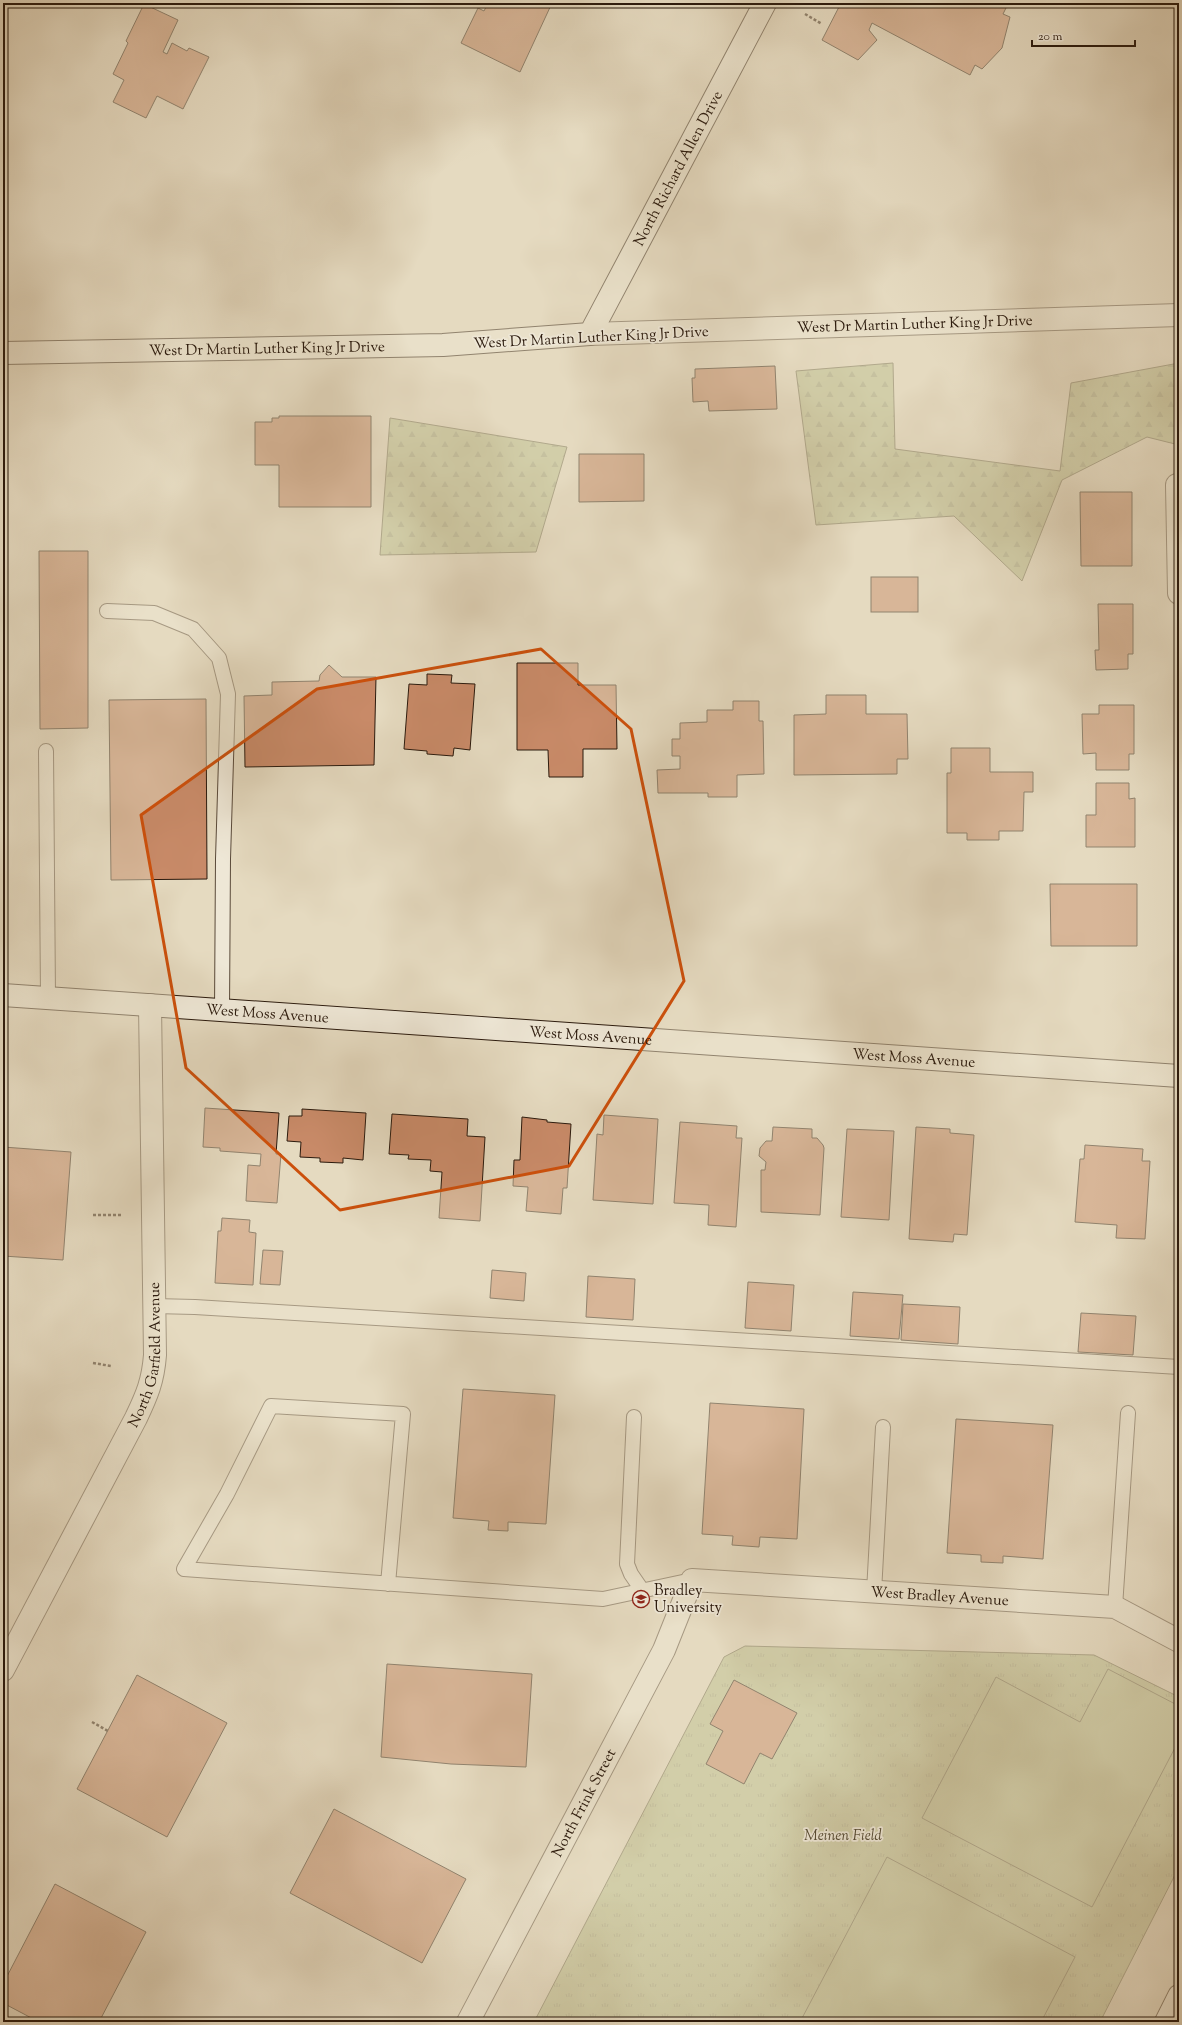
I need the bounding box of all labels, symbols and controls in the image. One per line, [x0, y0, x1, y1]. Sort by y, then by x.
scale bar [1032, 22, 1135, 48]
text: 20 m [1038, 28, 1063, 46]
street label: North Richard Allen Drive [629, 88, 729, 250]
street label: West Dr Martin Luther King Jr Drive [797, 311, 1033, 339]
street label: West Dr Martin Luther King Jr Drive [473, 322, 709, 355]
street label: West Dr Martin Luther King Jr Drive [149, 337, 385, 362]
street label: West Moss Avenue [205, 1000, 330, 1029]
street label: West Moss Avenue [528, 1022, 653, 1052]
street label: West Moss Avenue [851, 1045, 976, 1074]
street label: North Garfield Avenue [124, 1282, 167, 1432]
place label: Bradley University [654, 1581, 723, 1619]
street label: West Bradley Avenue [870, 1582, 1009, 1612]
school or university icon: Bradley University [631, 1589, 651, 1609]
street label: North Frink Street [548, 1745, 622, 1861]
park label: Meinen Field [804, 1826, 883, 1847]

